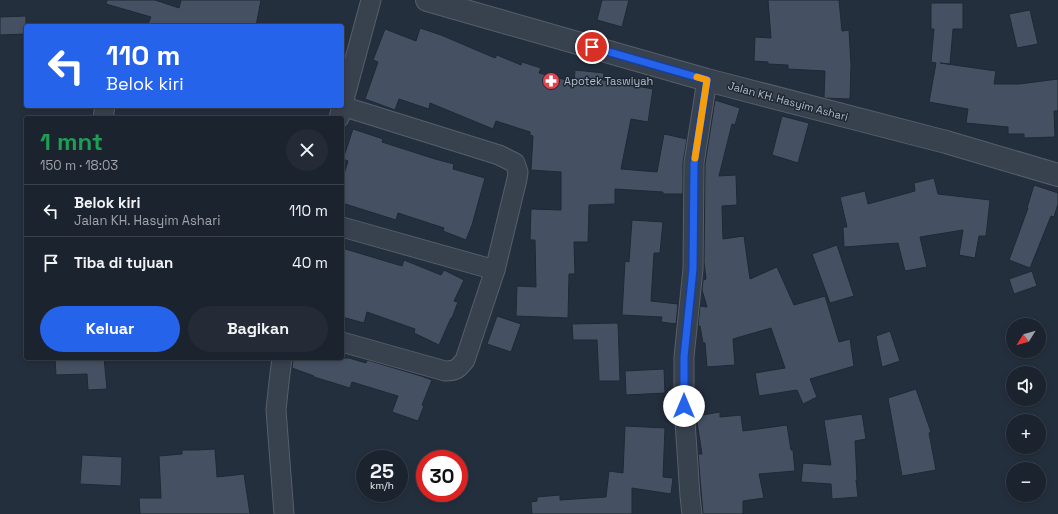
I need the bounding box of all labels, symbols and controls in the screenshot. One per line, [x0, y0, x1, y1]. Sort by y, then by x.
pin [575, 30, 609, 64]
icon: arrive [581, 36, 603, 58]
text: 110 m [106, 37, 180, 73]
icon: left [40, 40, 92, 92]
pharmacy icon: Apotek Taswiyah [541, 71, 561, 91]
text: Belok kiri [106, 72, 184, 95]
place label: Apotek Taswiyah [564, 74, 653, 88]
street label: Jalan KH. Hasyim Ashari [726, 78, 850, 124]
text: 1 mnt [40, 126, 103, 157]
button: close [286, 129, 328, 171]
text: 150 m · 18:03 [40, 157, 118, 174]
text: Belok kiri [74, 193, 140, 212]
icon: left [40, 200, 62, 222]
text: 110 m [289, 201, 328, 220]
text: Jalan KH. Hasyim Ashari [74, 212, 220, 229]
icon: arrive [40, 252, 62, 274]
text: Tiba di tujuan [74, 253, 173, 272]
text: 40 m [292, 253, 328, 272]
button: Keluar [40, 306, 180, 352]
button: Bagikan [188, 306, 328, 352]
north arrow [1006, 318, 1046, 358]
map controls [1006, 318, 1046, 502]
button: sound [1006, 366, 1046, 406]
position arrow [663, 385, 705, 427]
button: + [1006, 414, 1046, 454]
speed limit sign: 30 [416, 450, 468, 502]
text: 25 [370, 458, 394, 484]
button: − [1006, 462, 1046, 502]
text: km/h [370, 479, 394, 492]

